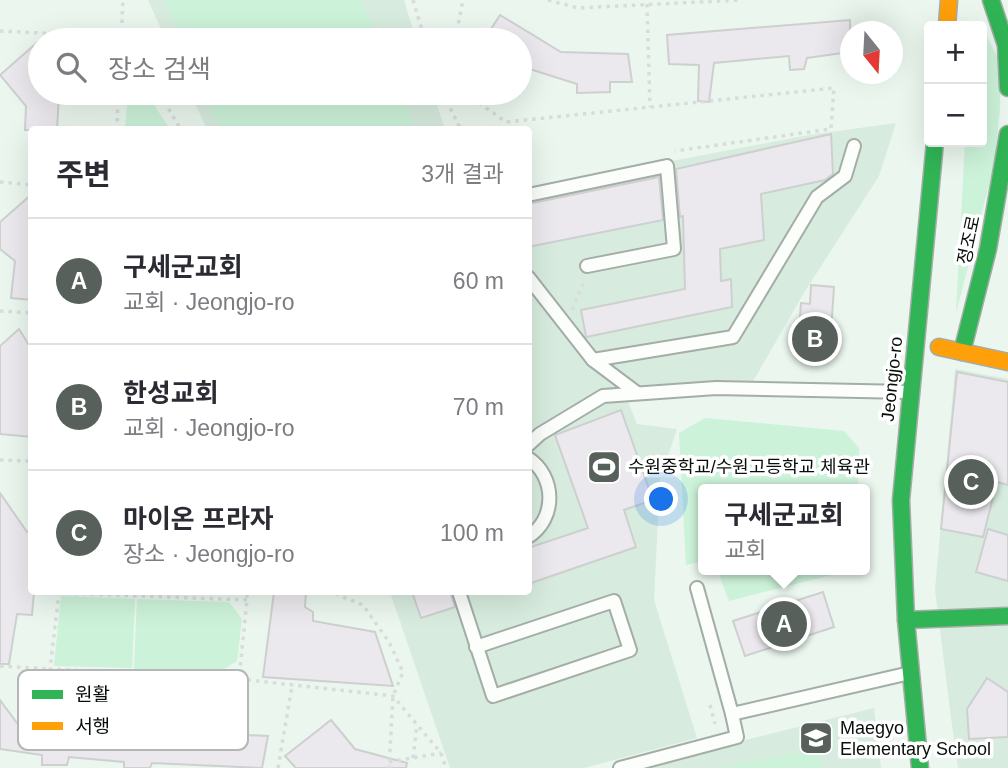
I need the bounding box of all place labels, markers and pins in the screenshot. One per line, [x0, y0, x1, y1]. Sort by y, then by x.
pin: B [792, 313, 838, 365]
sports icon: 수원중학교/수원고등학교 체육관 [585, 448, 623, 486]
pin: C [948, 456, 994, 508]
place label: 수원중학교/수원고등학교 체육관 [628, 457, 870, 477]
pin: A [761, 598, 807, 650]
place label: Maegyo Elementary School [840, 718, 991, 759]
school or university icon: Maegyo Elementary School [797, 719, 835, 757]

